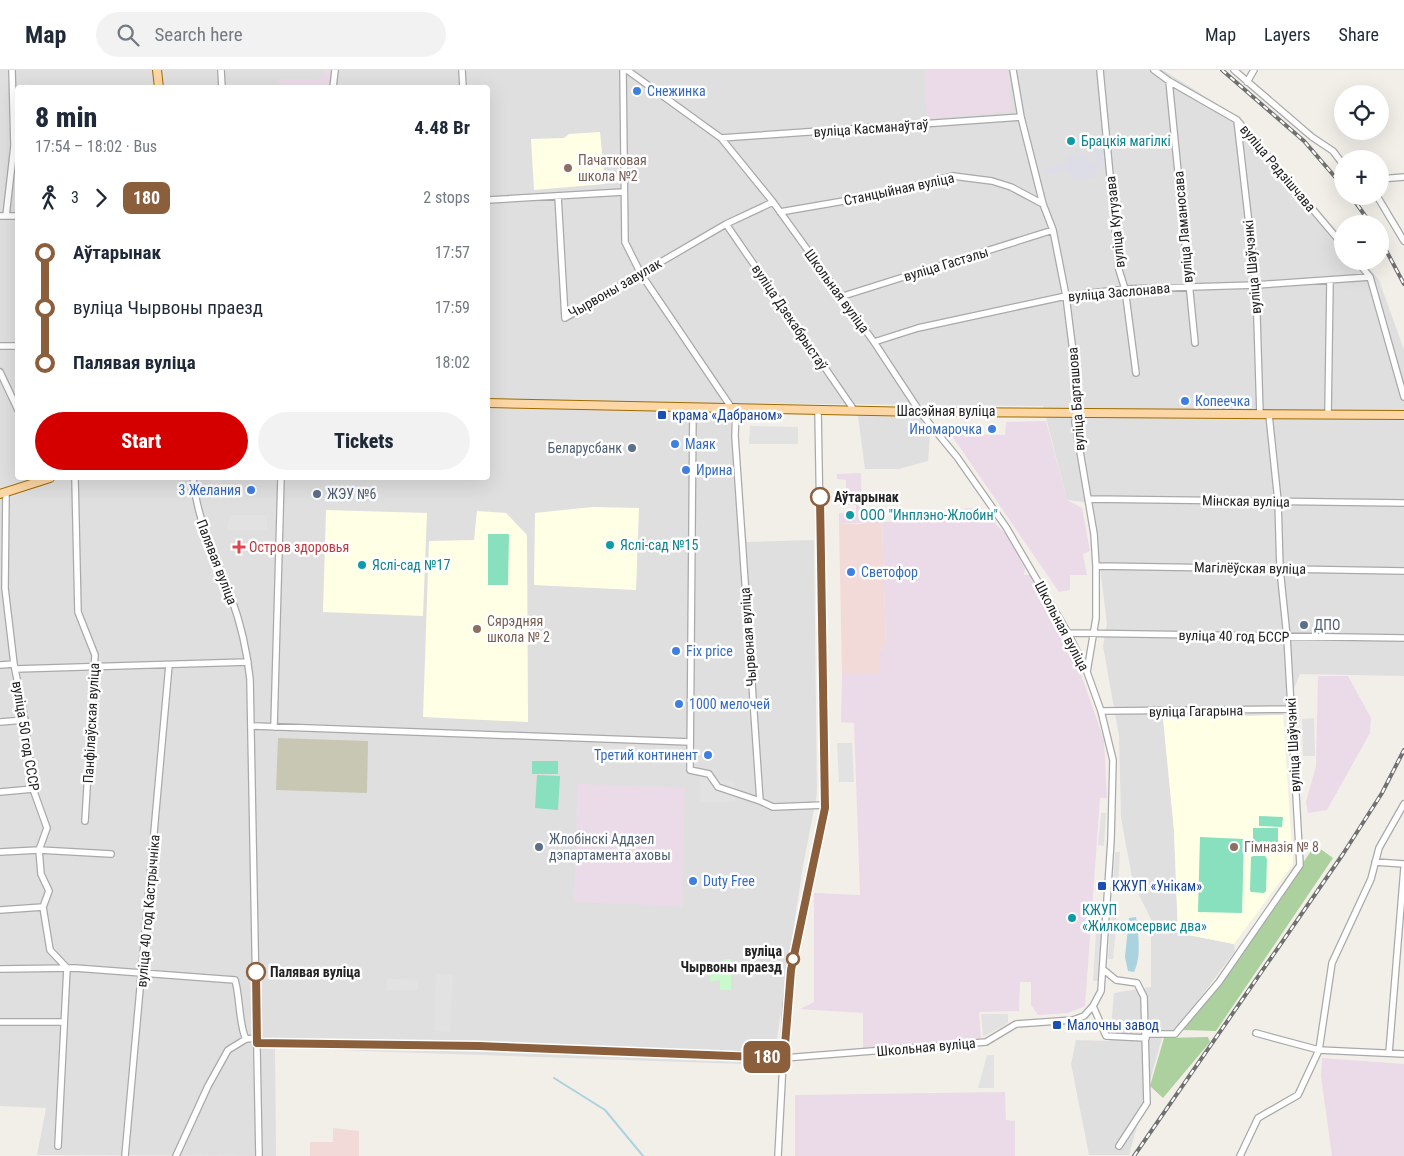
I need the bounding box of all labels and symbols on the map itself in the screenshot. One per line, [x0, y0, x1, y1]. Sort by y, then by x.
place label: Снежинка [647, 83, 706, 99]
marker: Снежинка [631, 85, 643, 97]
street label: вуліца Касманаўтаў [813, 116, 929, 140]
street label: вуліца Радзішчава [1237, 121, 1319, 215]
place label: Брацкія магілкі [1081, 133, 1171, 149]
marker: Брацкія магілкі [1065, 135, 1077, 147]
place label: Пачатковая школа №2 [578, 152, 647, 184]
marker: Пачатковая школа №2 [562, 162, 574, 174]
street label: Станцыйная вуліца [842, 169, 956, 209]
street label: вуліца Ламаносава [1170, 170, 1196, 284]
street label: вуліца Кутузава [1102, 175, 1128, 269]
street label: вуліца Шаўчэнкі [1240, 219, 1264, 315]
street label: вуліца Гастэлы [902, 244, 990, 284]
street label: Школьная вуліца [801, 246, 873, 336]
street label: Чырвоны завулак [566, 255, 665, 321]
street label: вуліца Дзекабрыстаў [749, 261, 831, 373]
street label: вуліца Заслонава [1067, 280, 1171, 304]
street label: вуліца Барташова [1064, 347, 1088, 451]
place label: Копеечка [1195, 393, 1250, 409]
marker: Копеечка [1179, 395, 1191, 407]
street label: Шасэйная вуліца [896, 403, 996, 419]
place label: крама «Дабраном» [672, 407, 783, 423]
marker: крама «Дабраном» [656, 409, 668, 421]
place label: Иномарочка [909, 421, 982, 437]
marker: Иномарочка [986, 423, 998, 435]
place label: Маяк [685, 436, 716, 452]
marker: Маяк [669, 438, 681, 450]
place label: Беларусбанк [548, 440, 622, 456]
marker: Беларусбанк [626, 442, 638, 454]
place label: Ирина [696, 462, 733, 478]
marker: Ирина [680, 464, 692, 476]
place label: 3 Желания [179, 482, 241, 498]
marker: 3 Желания [245, 484, 257, 496]
place label: ЖЭУ №6 [327, 486, 376, 502]
marker: Аўтарынак [810, 487, 830, 507]
marker: ЖЭУ №6 [311, 488, 323, 500]
place label: Аўтарынак [834, 489, 899, 505]
street label: Мінская вуліца [1202, 492, 1290, 510]
place label: ООО "Инплэно-Жлобин" [860, 507, 998, 523]
marker: ООО "Инплэно-Жлобин" [844, 509, 856, 521]
street label: Палявая вуліца [193, 517, 241, 607]
place label: Яслі-сад №15 [620, 537, 698, 553]
place label: Остров здоровья [249, 539, 349, 555]
marker: Яслі-сад №15 [604, 539, 616, 551]
marker: Остров здоровья [233, 541, 245, 553]
place label: Яслі-сад №17 [372, 557, 450, 573]
marker: Яслі-сад №17 [356, 559, 368, 571]
street label: Магілёўская вуліца [1194, 559, 1306, 577]
place label: Светофор [861, 564, 918, 580]
marker: Светофор [845, 566, 857, 578]
street label: Школьная вуліца [1032, 578, 1092, 674]
street label: Чырвоная вуліца [737, 587, 759, 687]
place label: Сярэдняя школа № 2 [487, 613, 550, 645]
place label: ДПО [1314, 617, 1340, 633]
marker: ДПО [1298, 619, 1310, 631]
marker: Сярэдняя школа № 2 [471, 623, 483, 635]
street label: вуліца 40 год БССР [1178, 627, 1290, 645]
place label: Fix price [686, 643, 733, 659]
marker: Fix price [670, 645, 682, 657]
street label: Панфілаўская вуліца [80, 662, 102, 784]
street label: вуліца 50 год СССР [9, 680, 43, 792]
place label: 1000 мелочей [689, 696, 770, 712]
street label: вуліца Шаўчэнкі [1283, 697, 1303, 793]
marker: 1000 мелочей [673, 698, 685, 710]
street label: вуліца Гагарына [1149, 702, 1243, 720]
place label: Третий континент [594, 747, 698, 763]
marker: Третий континент [702, 749, 714, 761]
place label: Жлобінскі Аддзел дэпартамента аховы [549, 831, 671, 863]
street label: вуліца 40 год Кастрычніка [133, 834, 163, 988]
place label: Гімназія № 8 [1244, 839, 1319, 855]
marker: Жлобінскі Аддзел дэпартамента аховы [533, 841, 545, 853]
marker: Гімназія № 8 [1228, 841, 1240, 853]
place label: Duty Free [703, 873, 755, 889]
marker: Duty Free [687, 875, 699, 887]
place label: КЖУП «Унікам» [1112, 878, 1202, 894]
marker: КЖУП «Унікам» [1096, 880, 1108, 892]
place label: КЖУП «Жилкомсервис два» [1082, 902, 1207, 934]
marker: КЖУП «Жилкомсервис два» [1066, 912, 1078, 924]
place label: вуліца Чырвоны праезд [680, 943, 782, 975]
marker: вуліца Чырвоны праезд [786, 952, 800, 966]
marker: Палявая вуліца [246, 962, 266, 982]
place label: Палявая вуліца [270, 964, 361, 980]
place label: Малочны завод [1067, 1017, 1160, 1033]
marker: Малочны завод [1051, 1019, 1063, 1031]
street label: Школьная вуліца [876, 1035, 976, 1059]
line badge: 180 [738, 1041, 796, 1073]

